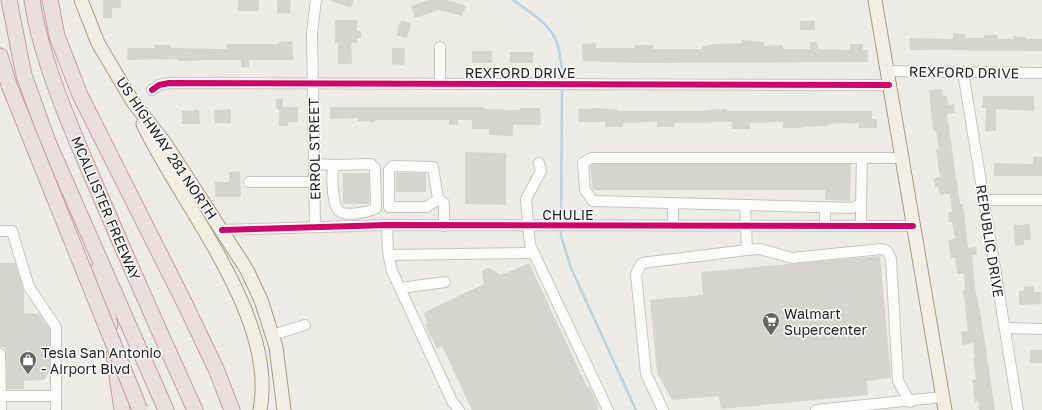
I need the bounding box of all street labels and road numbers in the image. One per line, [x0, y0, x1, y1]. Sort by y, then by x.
street label: REXFORD DRIVE [909, 63, 1019, 81]
street label: REXFORD DRIVE [465, 64, 575, 81]
street label: US HIGHWAY 281 NORTH [113, 74, 221, 222]
street label: ERROL STREET [305, 97, 323, 200]
street label: MCALLISTER FREEWAY [68, 134, 144, 282]
street label: REPUBLIC DRIVE [973, 183, 1007, 299]
street label: CHULIE [542, 206, 594, 223]

